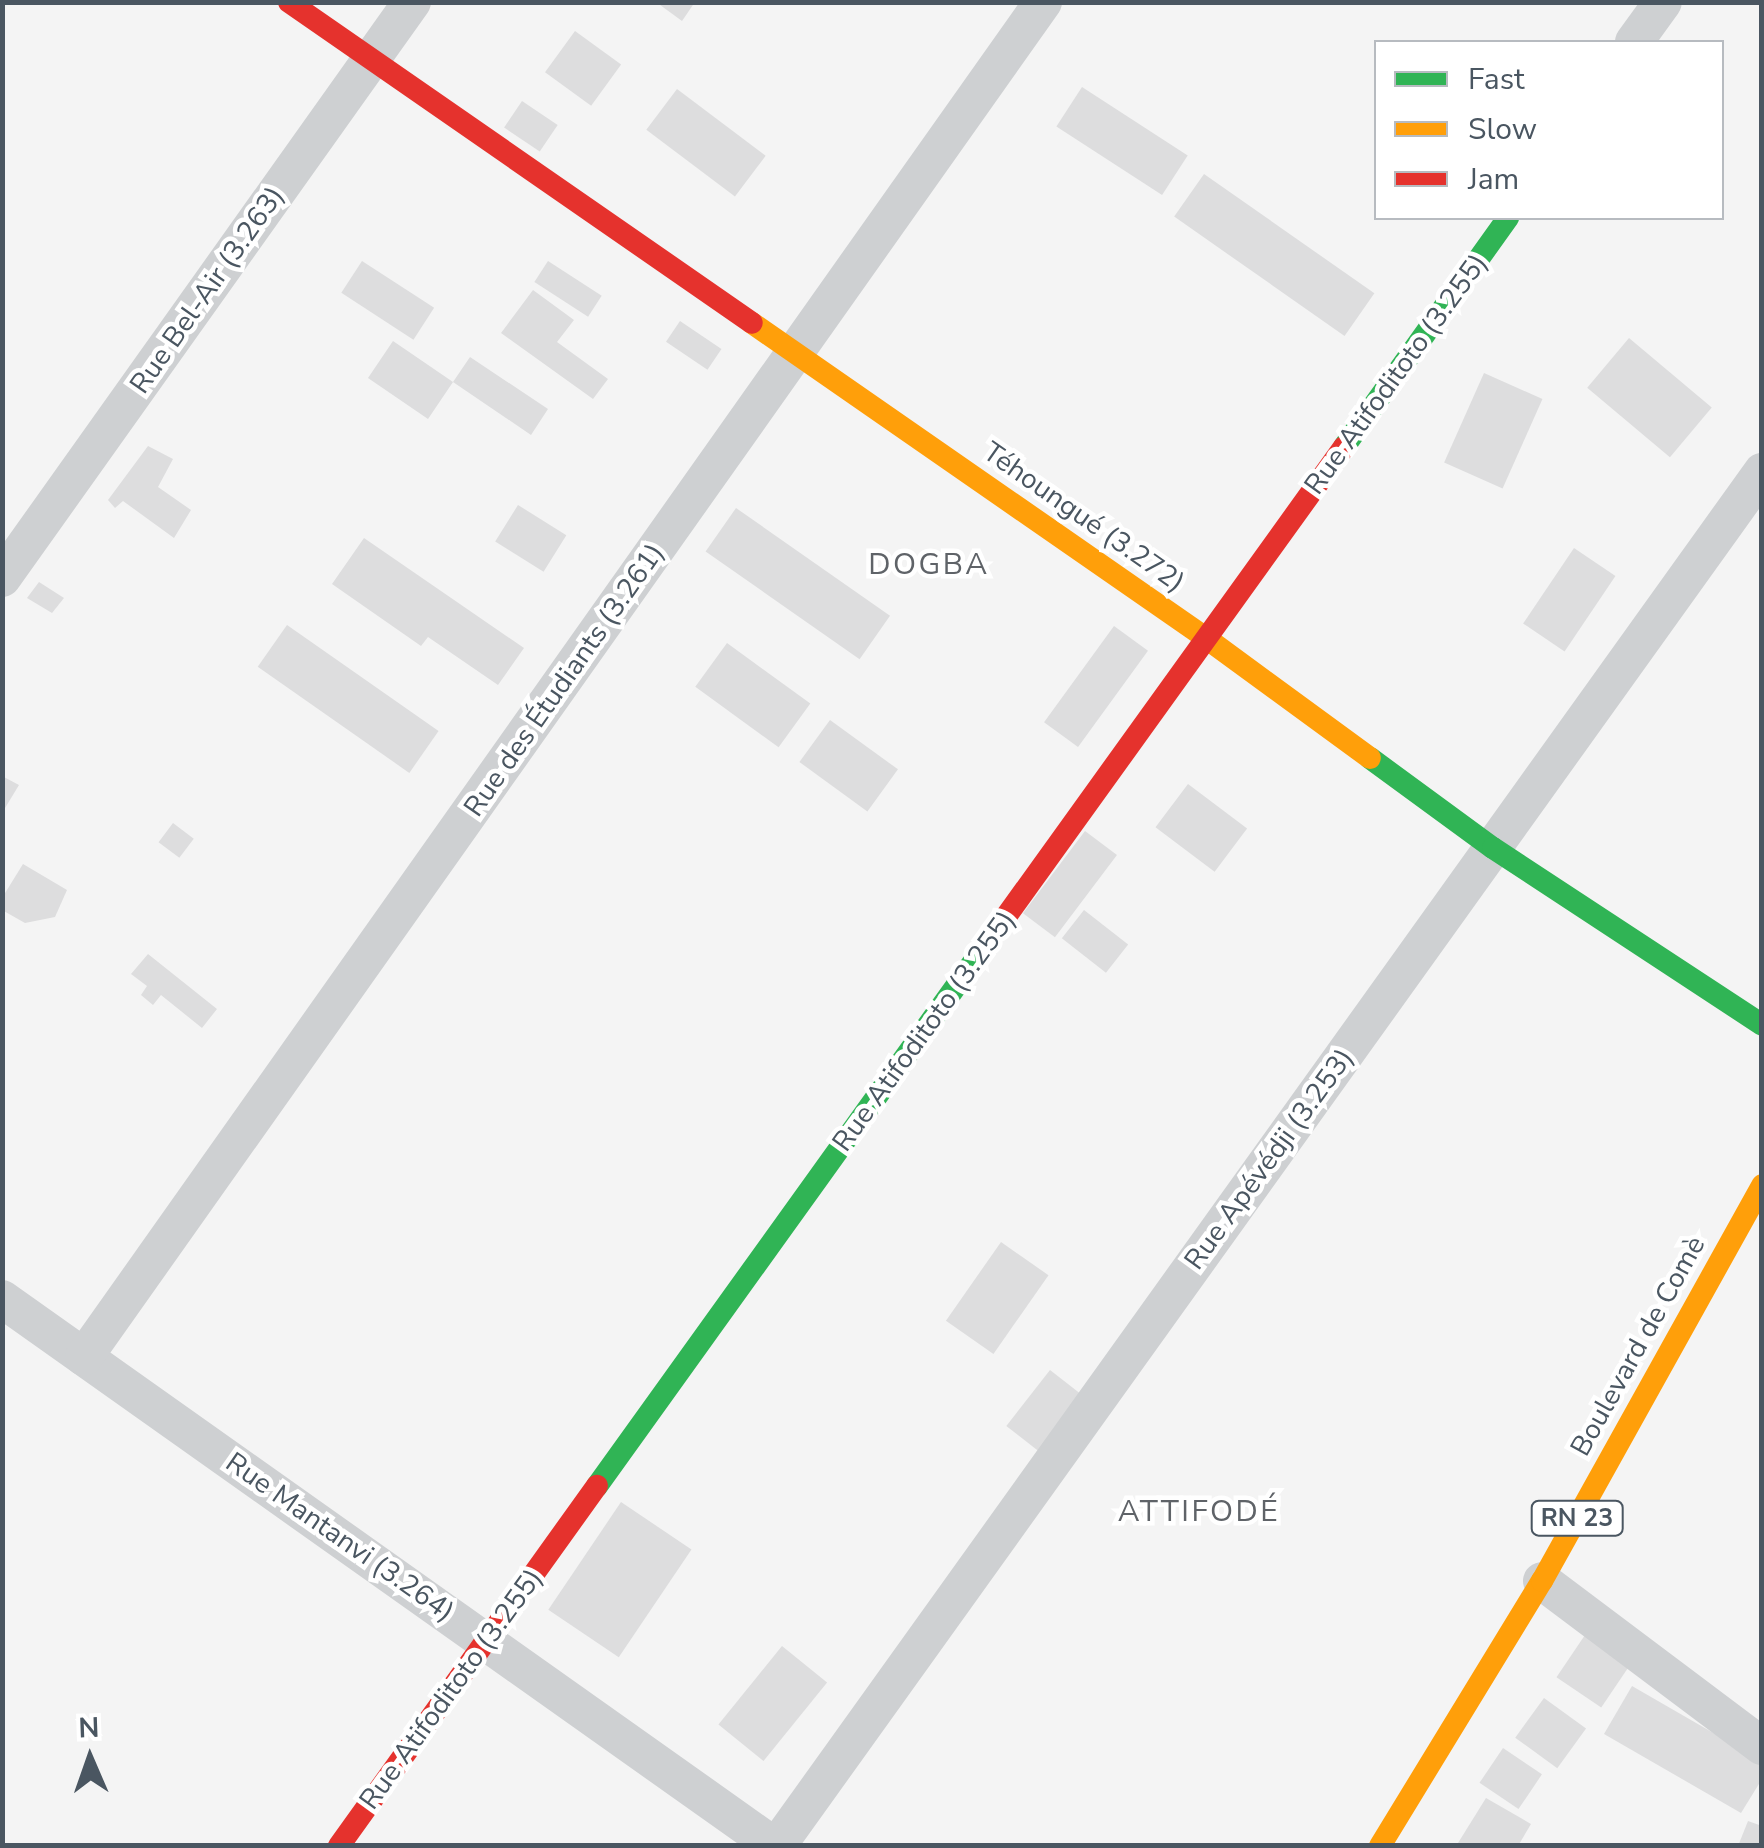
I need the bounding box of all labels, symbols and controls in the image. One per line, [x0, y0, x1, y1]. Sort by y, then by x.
legend [1374, 40, 1724, 220]
text: Fast [1468, 59, 1525, 100]
text: Slow [1468, 109, 1537, 150]
text: Jam [1468, 159, 1519, 200]
street label: Rue Bel-Air (3.263) [123, 180, 291, 400]
street label: Rue Atifoditoto (3.255) [1297, 247, 1495, 501]
street label: Téhoungué (3.272) [977, 435, 1191, 599]
street label: Rue des Étudiants (3.261) [457, 537, 671, 823]
district label: DOGBA [868, 547, 990, 583]
street label: Rue Atifoditoto (3.255) [825, 904, 1023, 1158]
street label: Rue Apévédji (3.253) [1178, 1042, 1360, 1276]
street label: Boulevard de Comè [1564, 1230, 1712, 1462]
street label: Rue Mantanvi (3.264) [219, 1445, 461, 1629]
district label: ATTIFODÉ [1118, 1494, 1280, 1530]
road number: RN 23 [1530, 1498, 1624, 1538]
street label: Rue Atifoditoto (3.255) [352, 1562, 550, 1816]
north arrow [40, 1708, 140, 1808]
text: N [78, 1709, 100, 1747]

